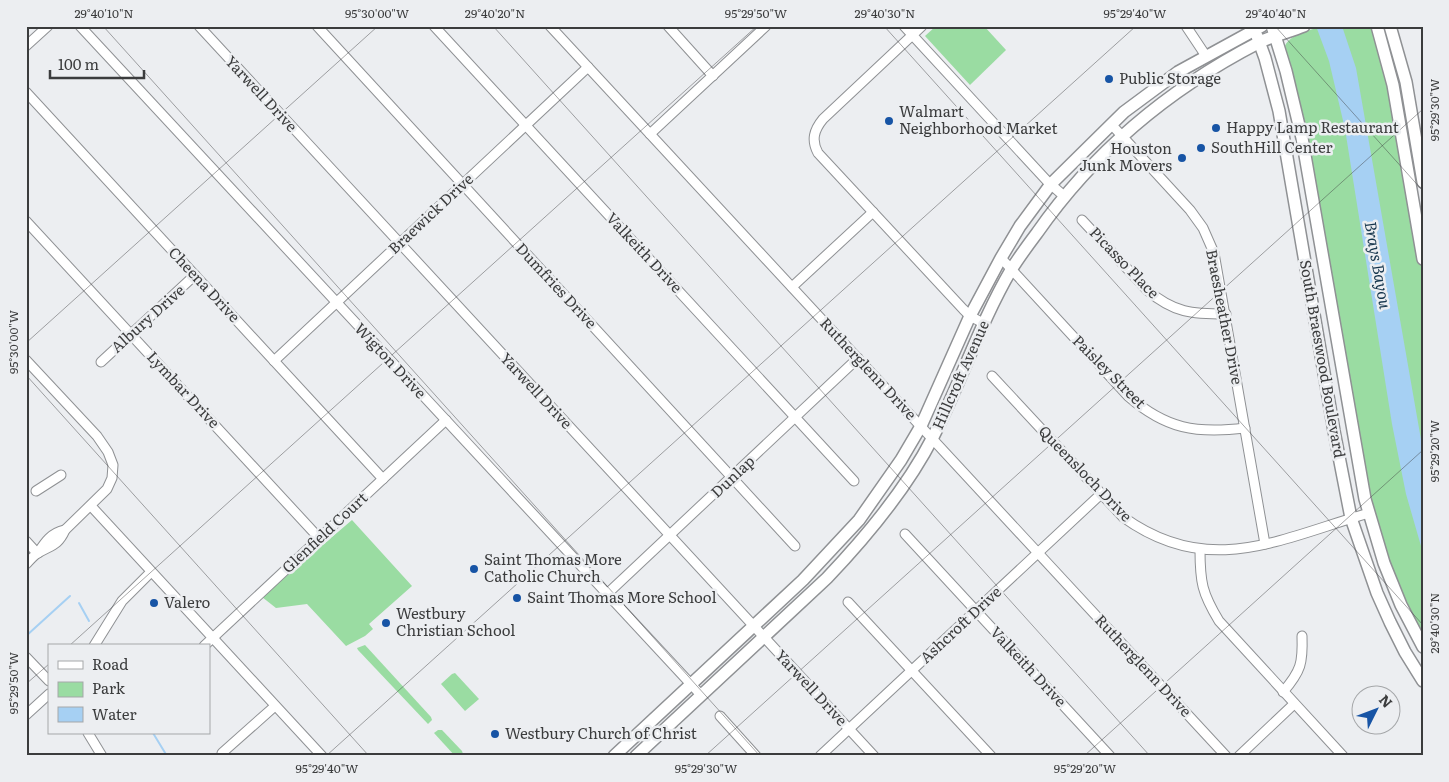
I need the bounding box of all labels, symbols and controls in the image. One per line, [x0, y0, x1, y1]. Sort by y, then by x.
text: 29°40'10"N [74, 4, 134, 22]
text: 95°30'00"W [345, 4, 409, 22]
text: 29°40'20"N [465, 4, 525, 22]
text: 95°29'50"W [725, 4, 787, 22]
text: 29°40'30"N [855, 4, 915, 22]
text: 95°29'40"W [1104, 4, 1166, 22]
text: 29°40'40"N [1246, 4, 1306, 22]
scale bar [50, 48, 144, 80]
street label: Yarwell Drive [221, 50, 304, 136]
text: 100 m [58, 52, 99, 75]
place label: Public Storage [1119, 66, 1221, 89]
marker: Public Storage [1103, 73, 1115, 85]
text: 95°29'30"W [1425, 79, 1443, 141]
place label: Walmart Neighborhood Market [899, 99, 1057, 139]
marker: Walmart Neighborhood Market [883, 115, 895, 127]
place label: Happy Lamp Restaurant [1226, 115, 1399, 138]
marker: Happy Lamp Restaurant [1210, 122, 1222, 134]
place label: SouthHill Center [1211, 135, 1333, 158]
place label: Houston Junk Movers [1079, 136, 1172, 176]
marker: SouthHill Center [1195, 142, 1207, 154]
marker: Houston Junk Movers [1176, 152, 1188, 164]
street label: Braewick Drive [382, 167, 478, 259]
street label: Valkeith Drive [602, 207, 689, 298]
water label: Brays Bayou [1359, 219, 1399, 311]
street label: Picasso Place [1085, 221, 1165, 303]
street label: Dumfries Drive [511, 237, 603, 333]
street label: Cheena Drive [164, 241, 246, 327]
street label: Braesheather Drive [1201, 247, 1250, 387]
street label: South Braeswood Boulevard [1295, 258, 1352, 460]
street label: Albury Drive [105, 278, 189, 357]
text: 95°30'00"W [4, 310, 22, 374]
street label: Rutherglenn Drive [815, 312, 923, 425]
street label: Hillcroft Avenue [925, 316, 994, 433]
street label: Wigton Drive [350, 317, 433, 403]
street label: Paisley Street [1068, 329, 1152, 413]
street label: Lymbar Drive [142, 345, 226, 433]
street label: Yarwell Drive [496, 347, 579, 433]
street label: Queensloch Drive [1034, 420, 1138, 527]
text: 95°29'20"W [1425, 420, 1443, 482]
street label: Dunlap [705, 449, 759, 502]
street label: Glenfield Court [276, 486, 372, 578]
place label: Saint Thomas More Catholic Church [484, 547, 622, 587]
marker: Saint Thomas More Catholic Church [468, 563, 480, 575]
street label: Ashcroft Drive [914, 580, 1006, 668]
place label: Saint Thomas More School [527, 585, 716, 608]
place label: Valero [164, 590, 211, 613]
marker: Saint Thomas More School [511, 592, 523, 604]
text: 29°40'30"N [1425, 593, 1443, 653]
marker: Valero [148, 597, 160, 609]
place label: Westbury Christian School [396, 601, 515, 641]
street label: Rutherglenn Drive [1090, 609, 1198, 722]
marker: Westbury Christian School [380, 617, 392, 629]
street label: Valkeith Drive [986, 621, 1073, 712]
legend [48, 644, 210, 734]
street label: Yarwell Drive [771, 644, 854, 730]
text: 95°29'50"W [4, 652, 22, 714]
text: Road [92, 652, 128, 675]
text: Park [92, 676, 126, 699]
north arrow [1352, 684, 1402, 734]
text: N [1375, 690, 1398, 712]
text: Water [92, 702, 137, 725]
place label: Westbury Church of Christ [505, 721, 697, 744]
marker: Westbury Church of Christ [489, 728, 501, 740]
text: 95°29'40"W [296, 759, 358, 777]
text: 95°29'30"W [675, 759, 737, 777]
text: 95°29'20"W [1054, 759, 1116, 777]

